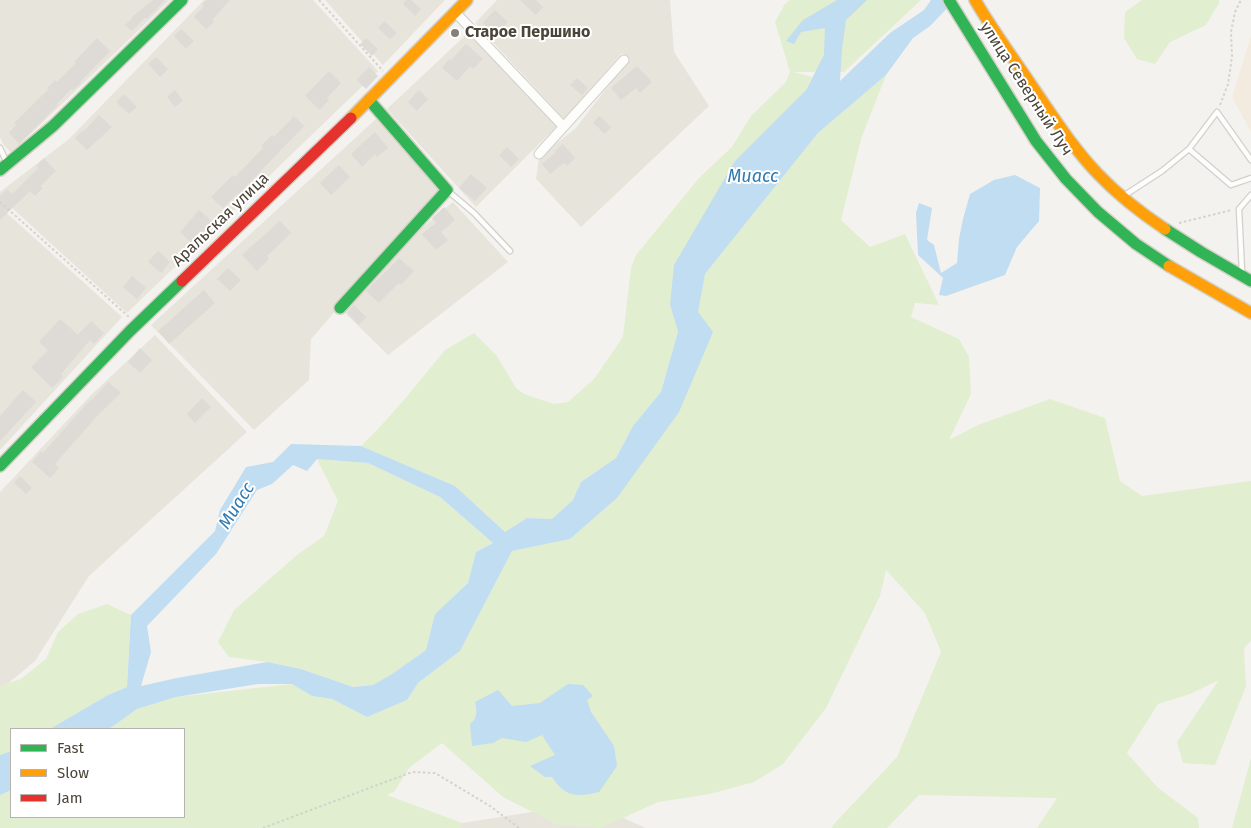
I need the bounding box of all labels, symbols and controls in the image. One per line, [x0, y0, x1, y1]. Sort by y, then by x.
street label: улица Северный Луч [976, 18, 1076, 160]
place label: Старое Першино [465, 23, 590, 43]
marker: Старое Першино [449, 27, 461, 39]
water label: Миасс [727, 166, 779, 188]
street label: Аральская улица [169, 169, 273, 271]
water label: Миасс [214, 479, 260, 533]
legend [10, 728, 185, 818]
text: Fast [57, 739, 84, 757]
text: Slow [57, 764, 89, 782]
text: Jam [57, 789, 83, 807]

